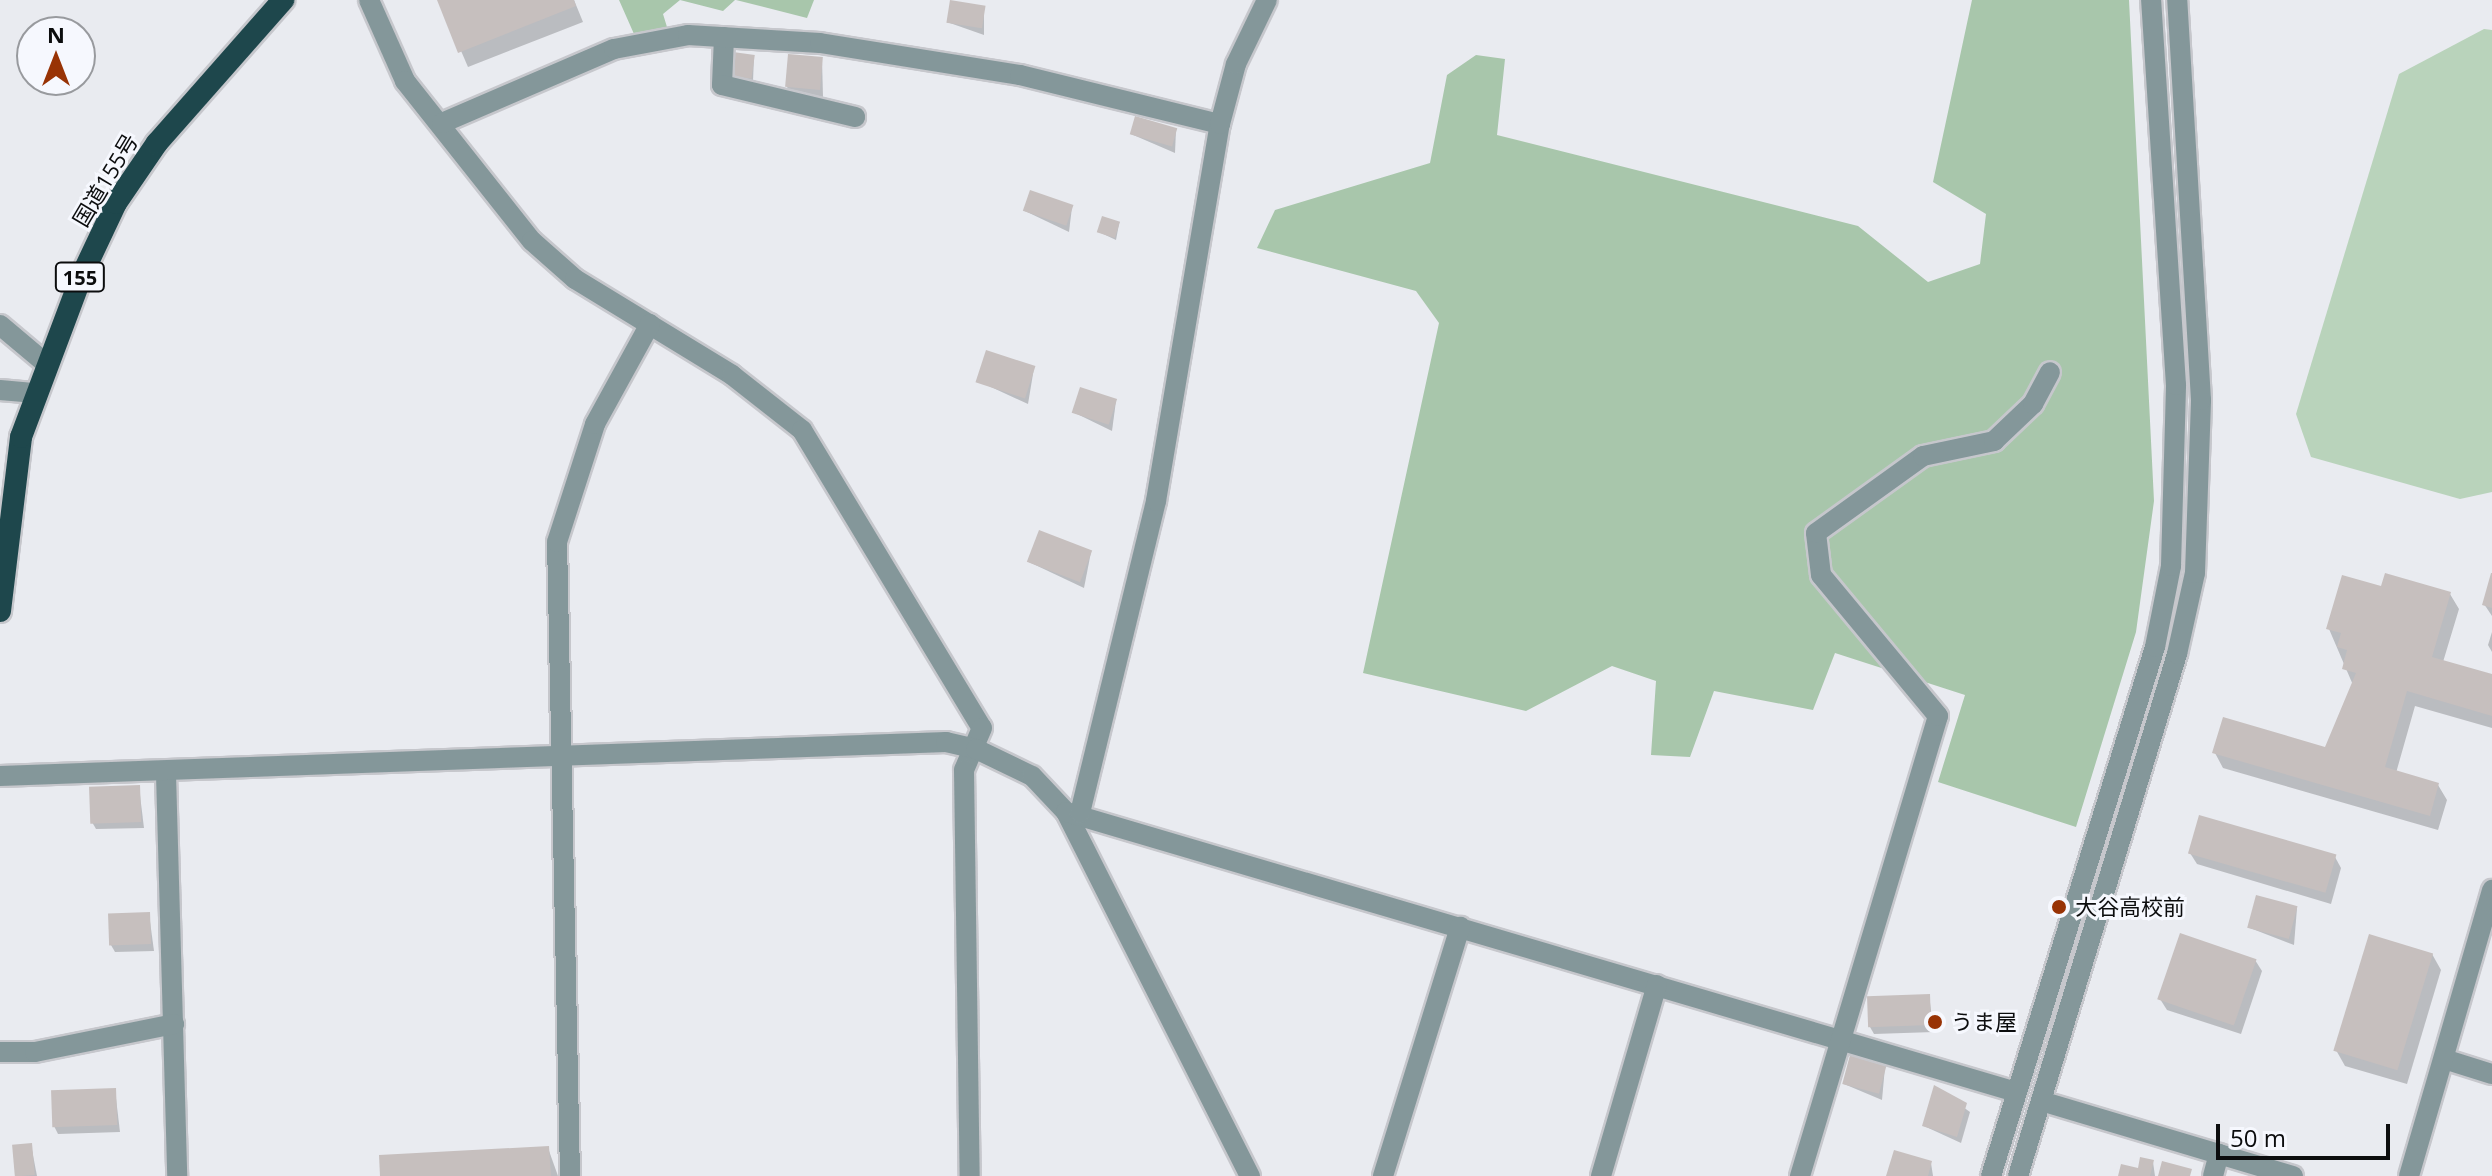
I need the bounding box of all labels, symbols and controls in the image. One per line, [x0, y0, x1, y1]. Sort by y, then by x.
north arrow [16, 16, 96, 96]
text: N [47, 19, 65, 49]
street label: 国道155号 [67, 129, 143, 231]
road number: 155 [54, 261, 106, 293]
place label: 大谷高校前 [2075, 894, 2185, 920]
marker: 大谷高校前 [2050, 898, 2068, 916]
place label: うま屋 [1951, 1009, 2017, 1035]
marker: うま屋 [1926, 1013, 1944, 1031]
scale bar [2220, 1108, 2394, 1158]
text: 50 m [2230, 1121, 2286, 1154]

